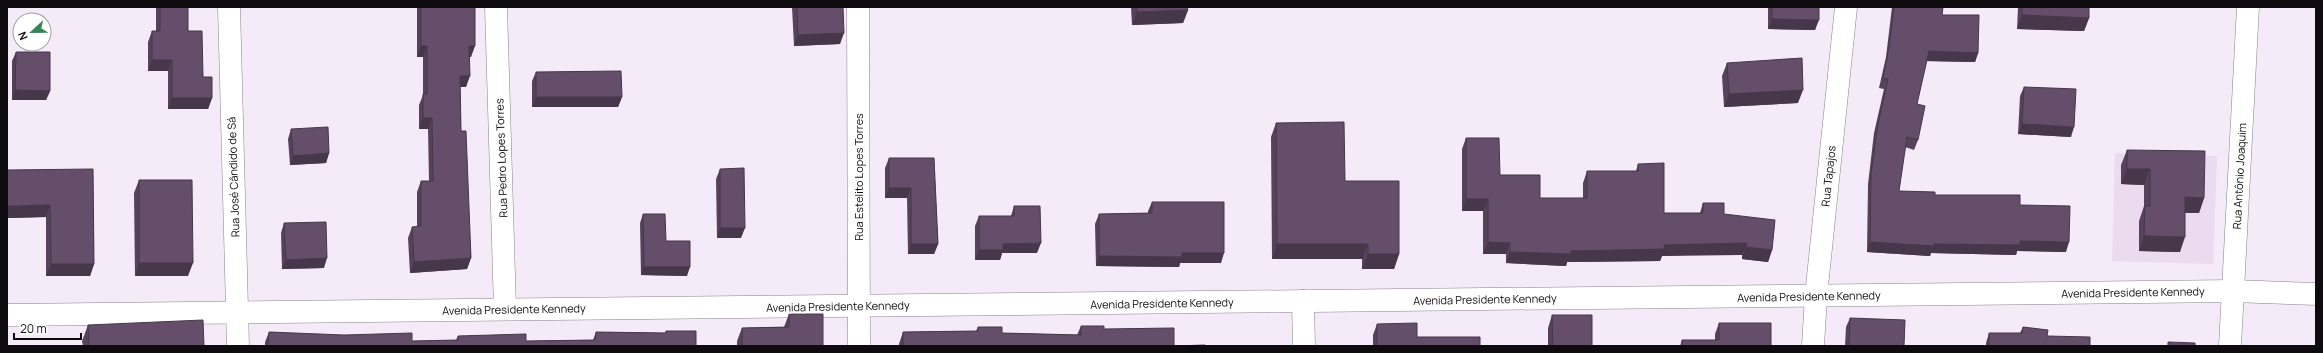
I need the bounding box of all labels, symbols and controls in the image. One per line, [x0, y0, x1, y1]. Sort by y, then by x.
north arrow [12, 12, 52, 52]
text: N [14, 29, 31, 42]
street label: Rua Pedro Lopes Torres [491, 98, 511, 218]
street label: Rua Estelito Lopes Torres [851, 113, 866, 241]
street label: Rua José Cândido de Sá [223, 116, 243, 238]
street label: Rua Antônio Joaquim [2229, 122, 2249, 230]
street label: Rua Tapajos [1817, 145, 1839, 207]
street label: Avenida Presidente Kennedy [2061, 283, 2205, 301]
street label: Avenida Presidente Kennedy [1737, 287, 1881, 305]
street label: Avenida Presidente Kennedy [1413, 290, 1557, 308]
street label: Avenida Presidente Kennedy [1090, 294, 1234, 312]
street label: Avenida Presidente Kennedy [766, 297, 910, 315]
street label: Avenida Presidente Kennedy [442, 300, 586, 318]
scale bar [14, 315, 81, 341]
text: 20 m [20, 320, 47, 337]

